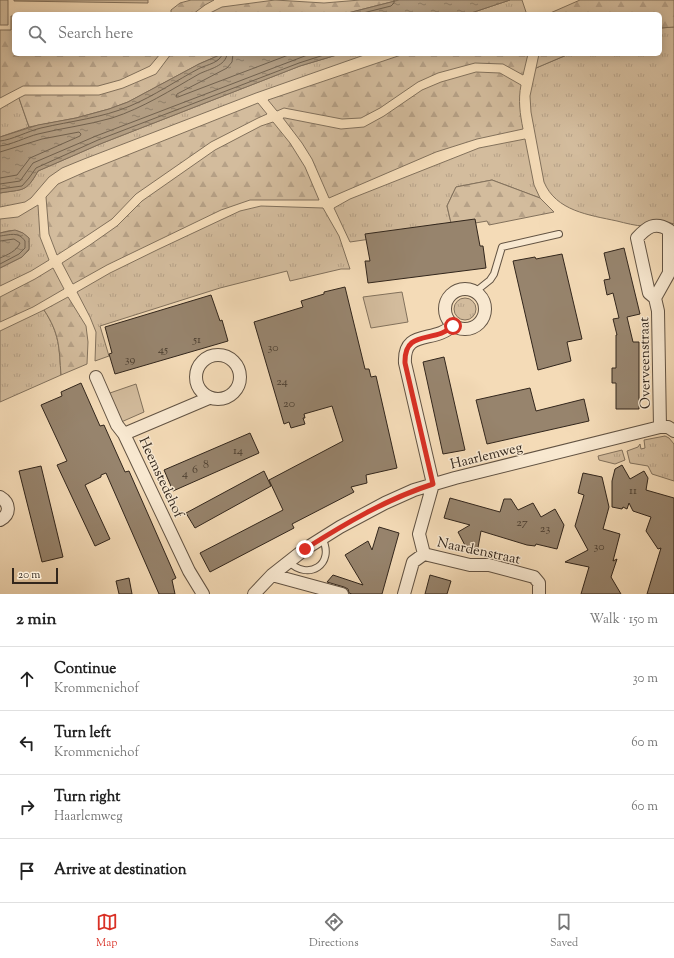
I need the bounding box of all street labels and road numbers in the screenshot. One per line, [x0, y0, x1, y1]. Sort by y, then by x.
street label: Overveenstraat [635, 317, 657, 409]
street label: Heemstedehof [133, 434, 188, 523]
street label: Haarlemweg [448, 438, 525, 476]
street label: Naardenstraat [435, 533, 522, 571]

